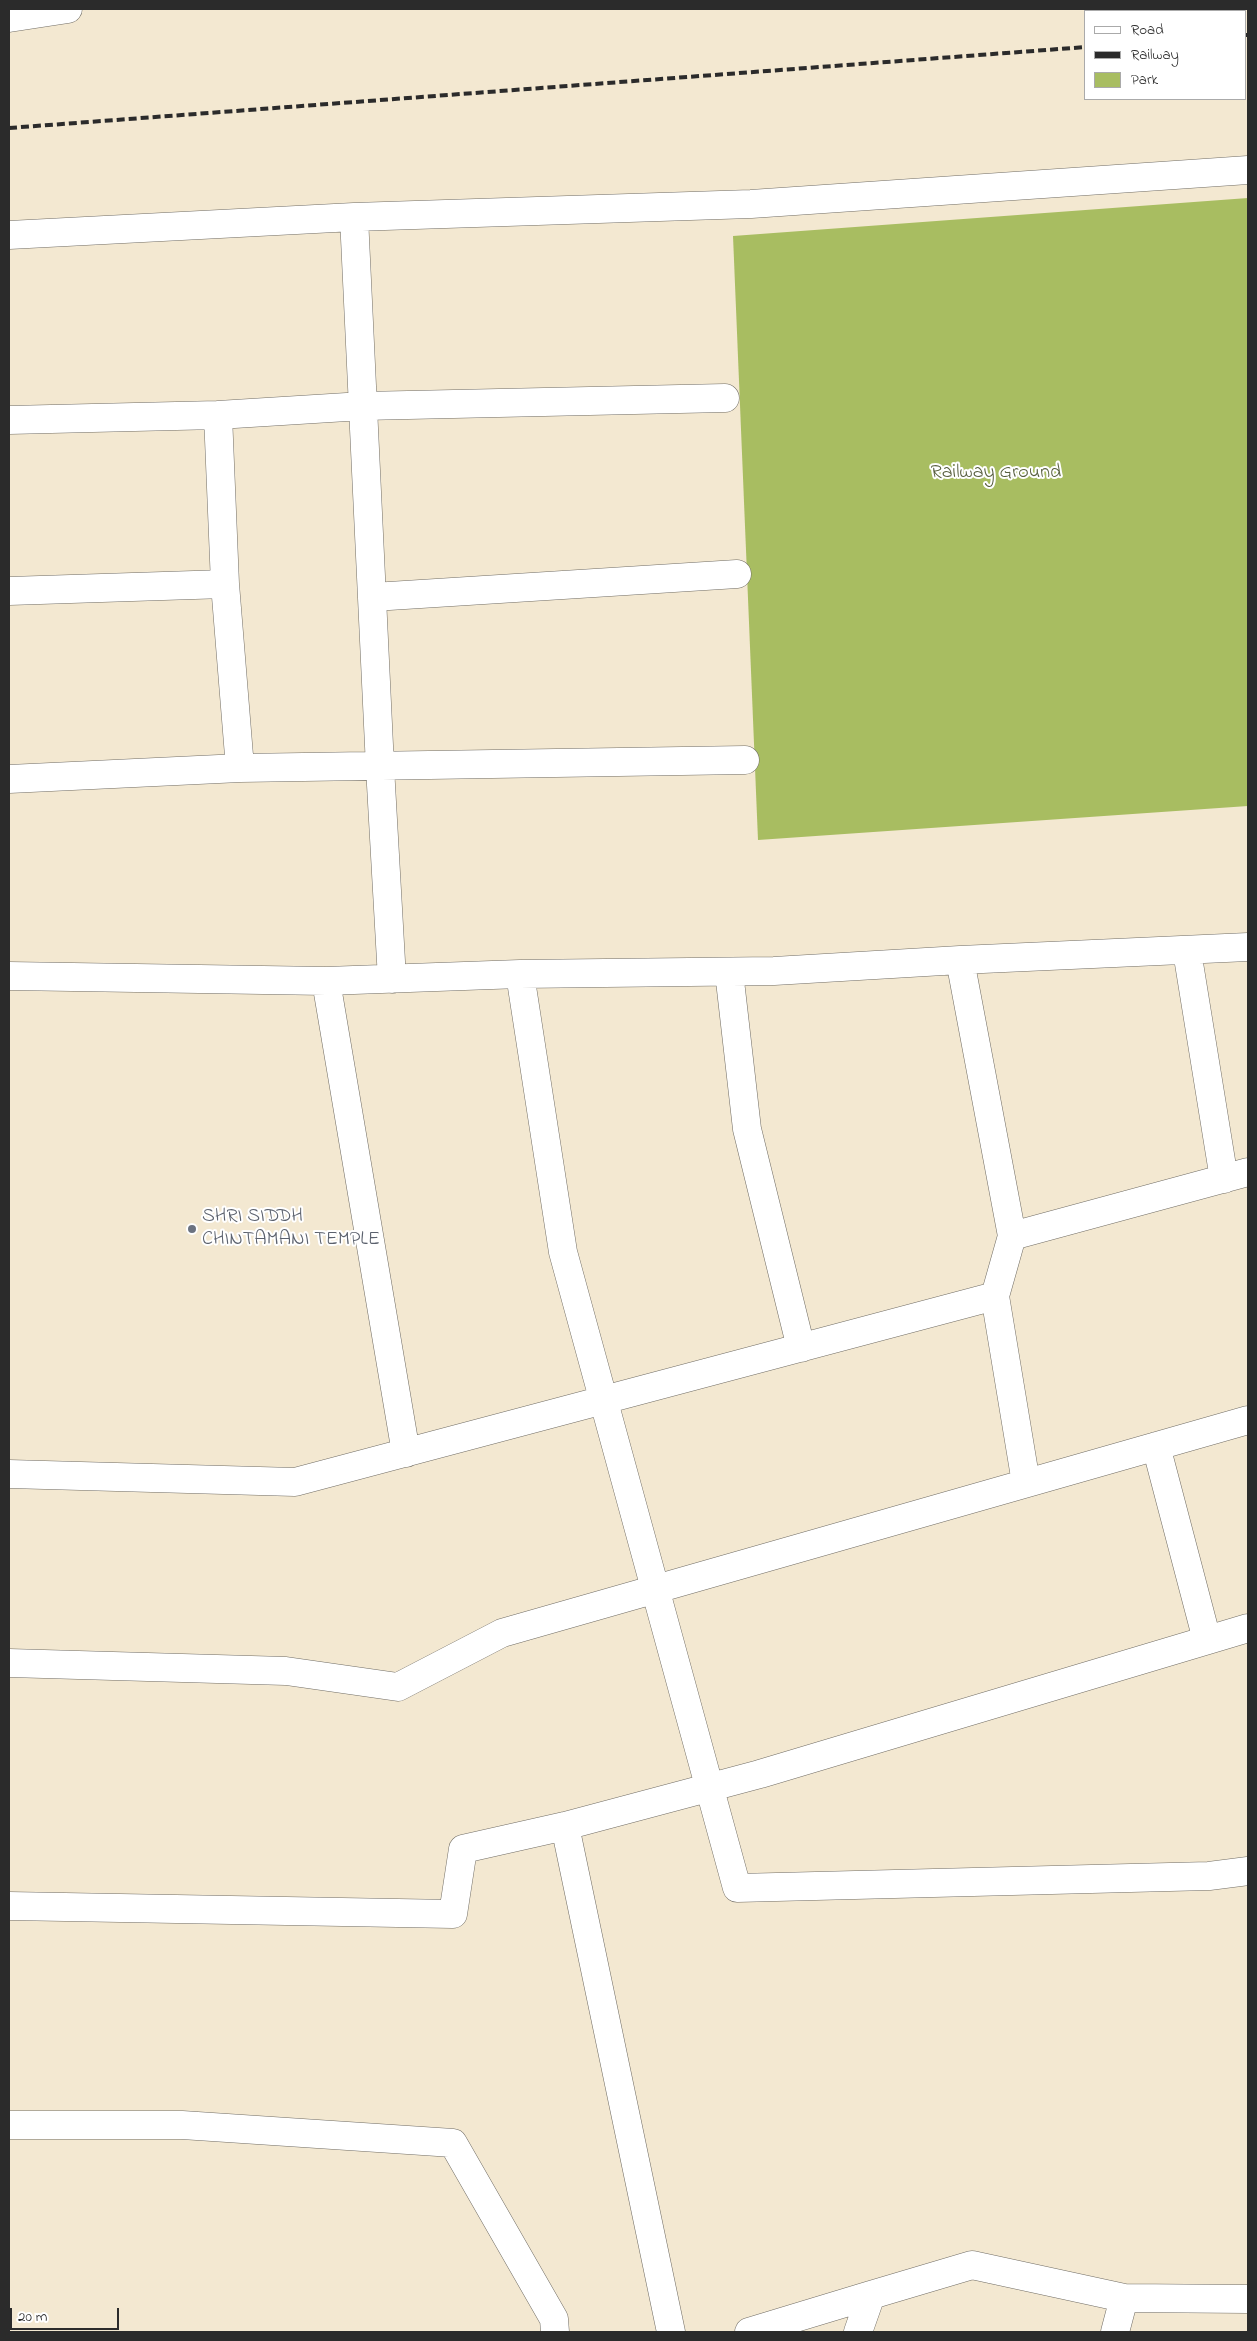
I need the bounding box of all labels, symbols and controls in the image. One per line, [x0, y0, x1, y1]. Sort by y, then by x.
legend [1084, 10, 1247, 100]
text: Road [1131, 19, 1164, 41]
text: Railway [1131, 44, 1179, 66]
text: Park [1131, 69, 1158, 91]
park label: Railway Ground [931, 462, 1061, 486]
place label: SHRI SIDDH CHINTAMANI TEMPLE [202, 1206, 380, 1253]
marker: SHRI SIDDH CHINTAMANI TEMPLE [186, 1223, 198, 1235]
scale bar [12, 2298, 121, 2330]
text: 20 m [18, 2306, 47, 2328]

